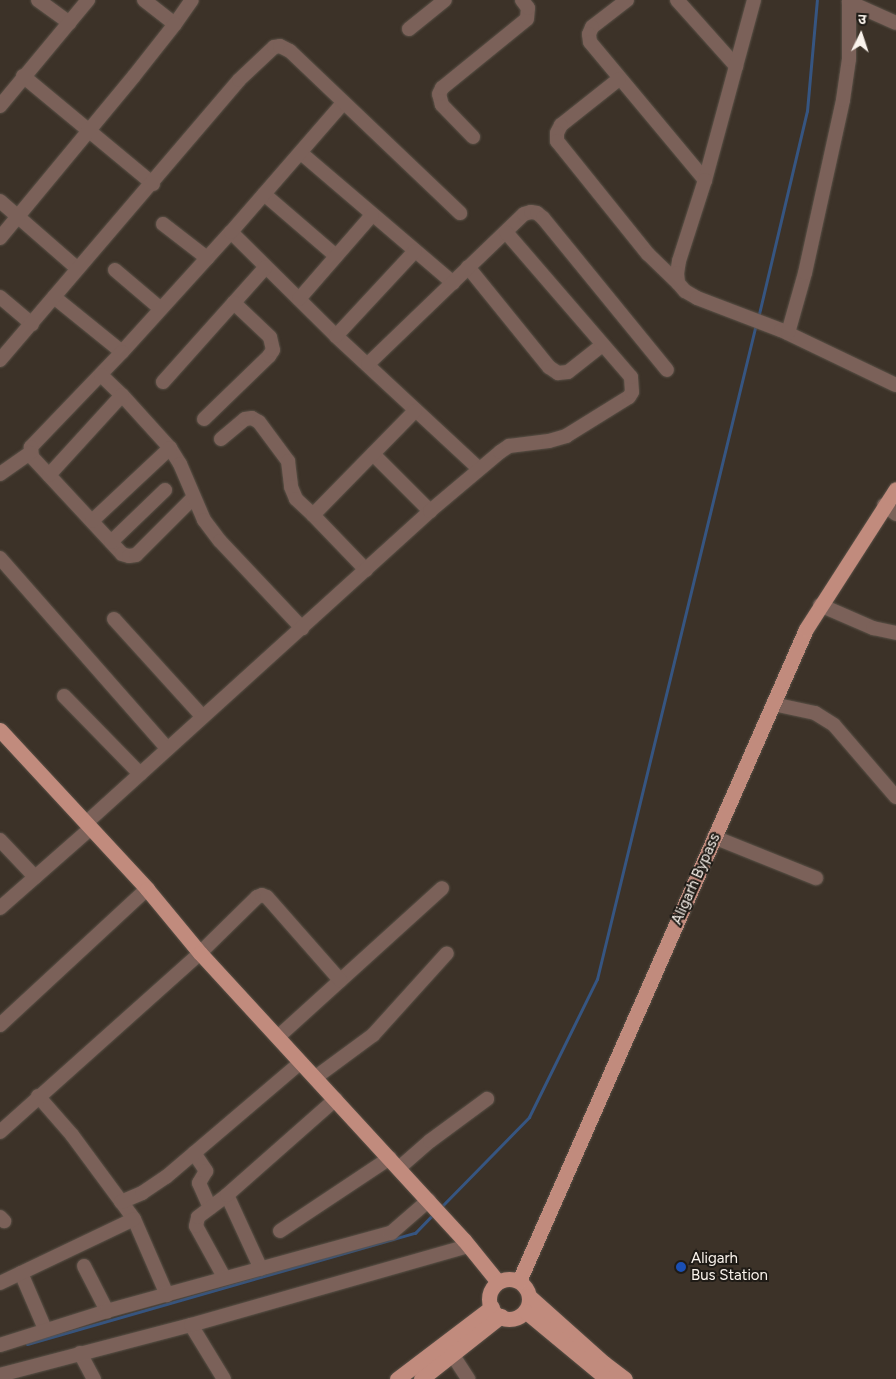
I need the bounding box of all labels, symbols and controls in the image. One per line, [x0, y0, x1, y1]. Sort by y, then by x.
north arrow [836, 10, 886, 60]
text: उ [857, 11, 867, 28]
street label: Aligarh Bypass [668, 831, 724, 927]
place label: Aligarh Bus Station [691, 1249, 768, 1284]
marker: Aligarh Bus Station [675, 1261, 687, 1273]

